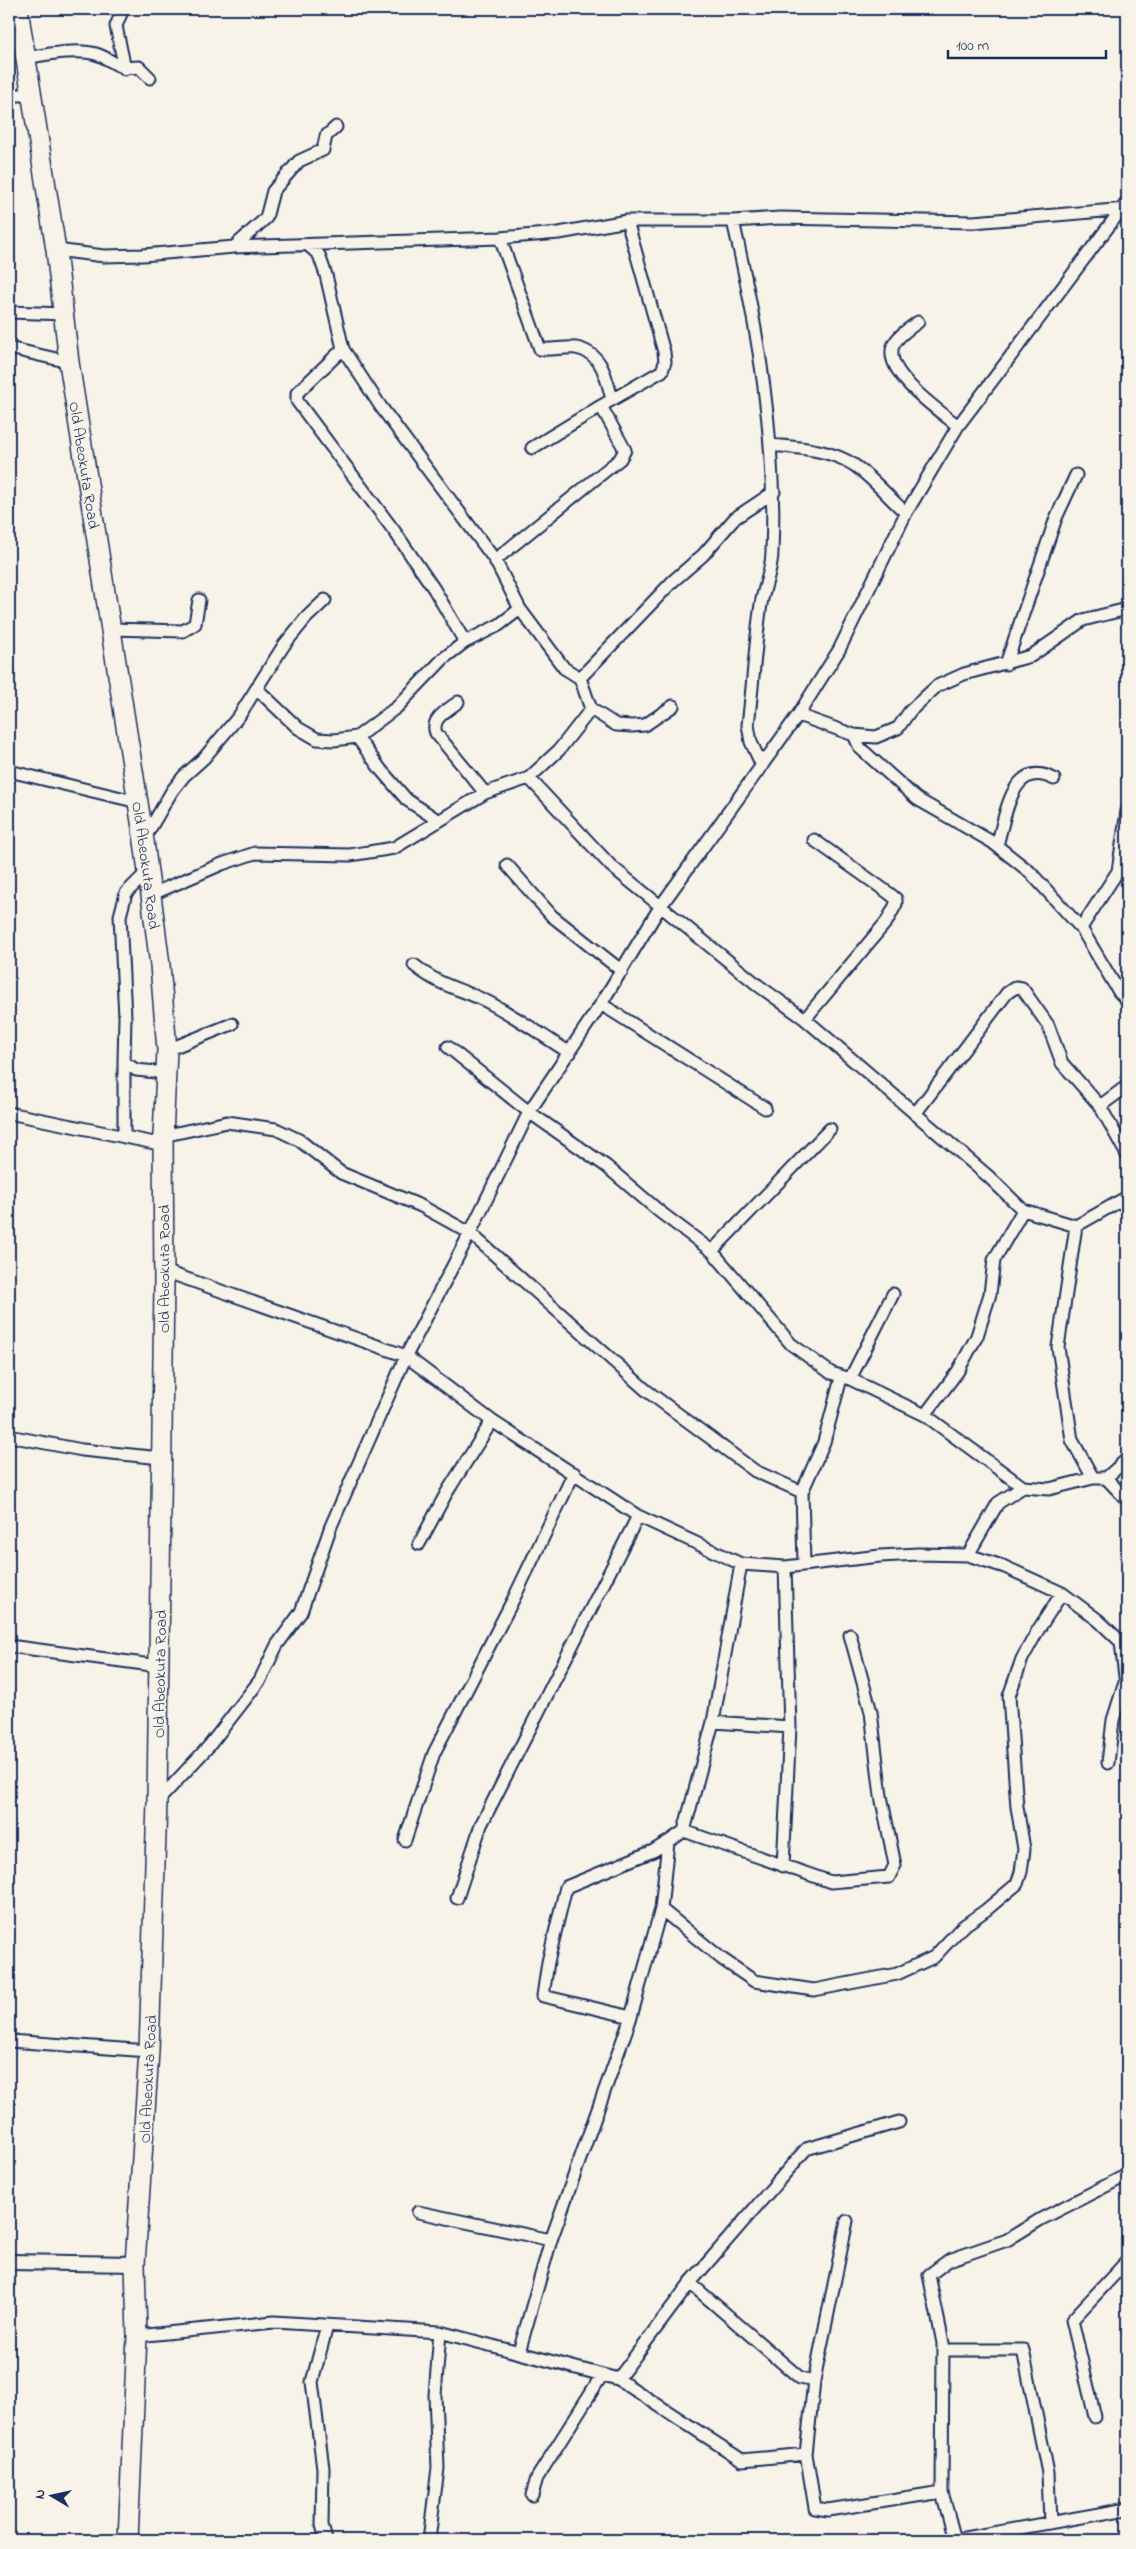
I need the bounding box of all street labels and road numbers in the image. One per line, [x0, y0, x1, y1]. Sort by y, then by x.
street label: Old Abeokuta Road [61, 400, 105, 531]
street label: Old Abeokuta Road [124, 800, 165, 931]
street label: Old Abeokuta Road [153, 1205, 177, 1333]
street label: Old Abeokuta Road [148, 1610, 174, 1738]
street label: Old Abeokuta Road [134, 2014, 164, 2144]

